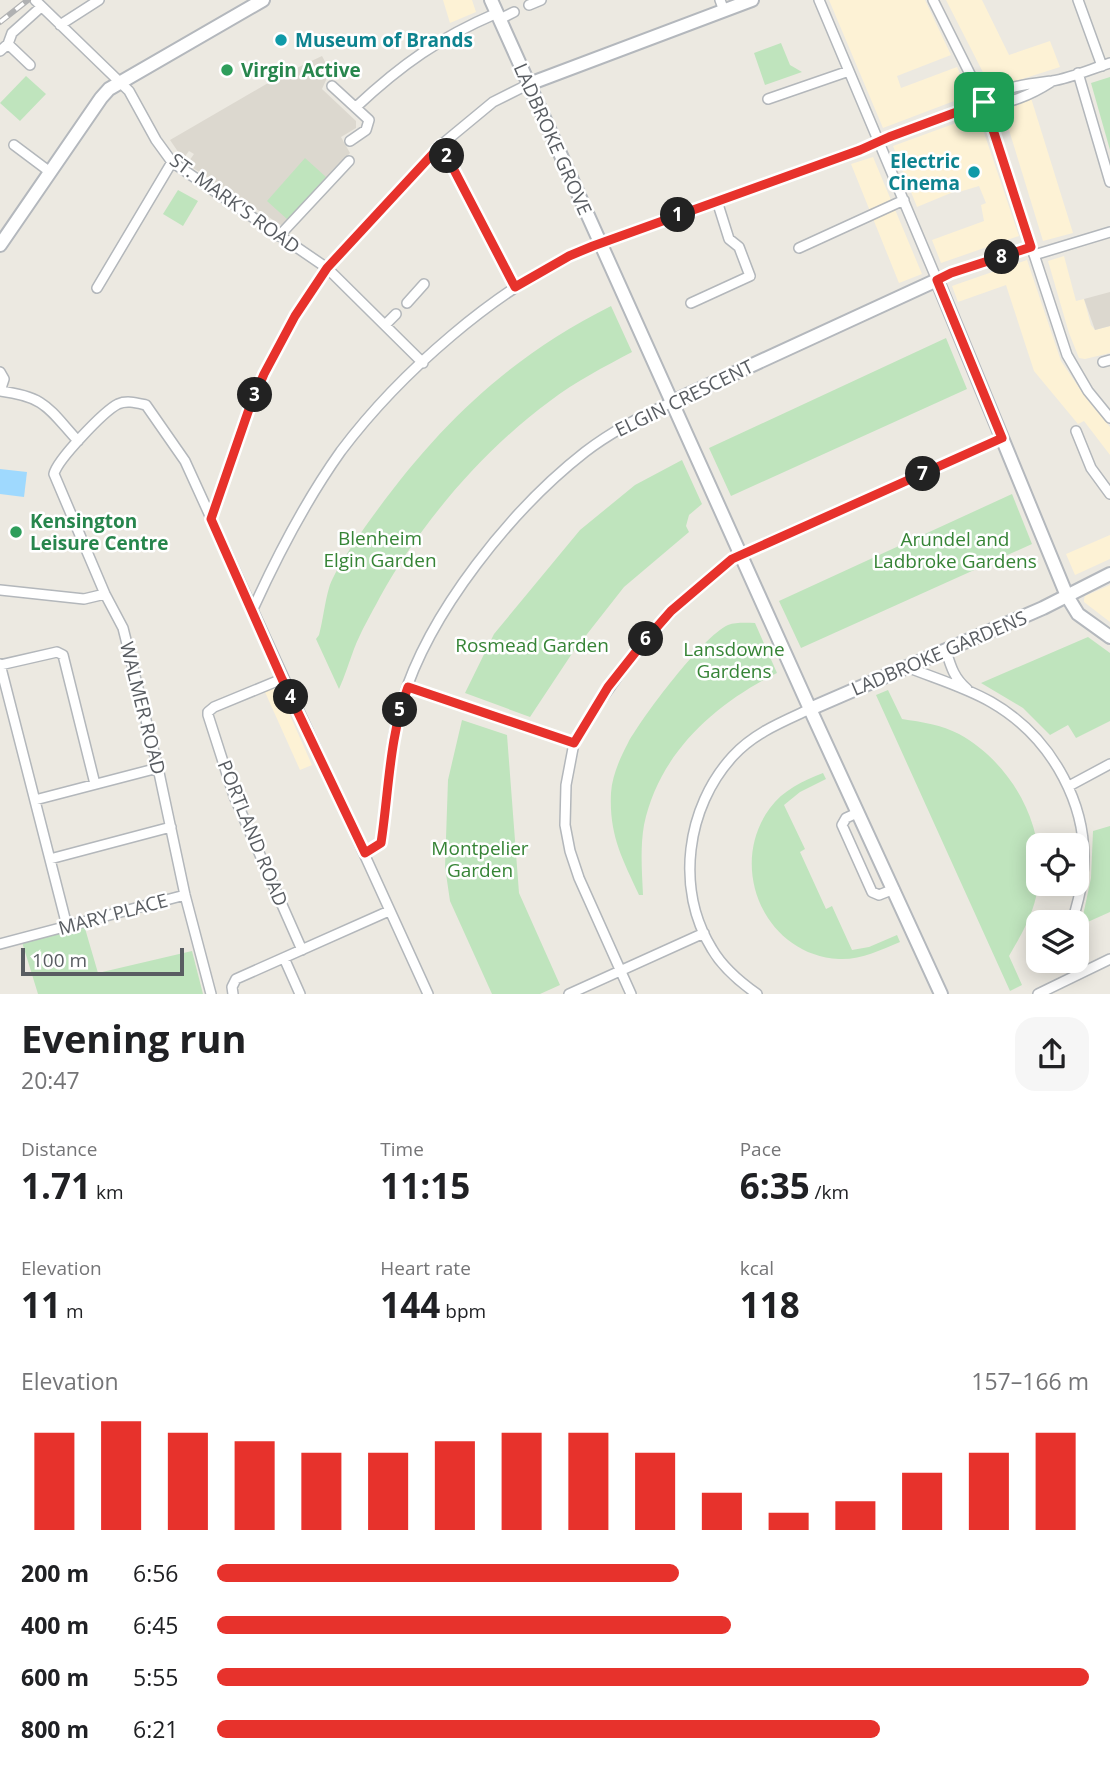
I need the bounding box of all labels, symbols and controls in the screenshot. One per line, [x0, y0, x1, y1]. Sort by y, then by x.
place label: Museum of Brands [295, 27, 473, 53]
marker: Museum of Brands [273, 32, 289, 48]
place label: Virgin Active [241, 57, 361, 83]
street label: LADBROKE GROVE [508, 59, 598, 219]
marker: Virgin Active [219, 62, 235, 78]
pin [954, 72, 1014, 132]
icon: arrive [965, 83, 1003, 121]
pin: 2 [430, 138, 464, 174]
text: 2 [441, 142, 452, 168]
street label: ST. MARK'S ROAD [165, 147, 305, 259]
place label: Electric Cinema [888, 148, 960, 196]
marker: Electric Cinema [966, 164, 982, 180]
pin: 1 [660, 198, 696, 232]
text: 1 [672, 201, 683, 227]
pin: 8 [984, 240, 1020, 274]
text: 8 [996, 243, 1007, 269]
street label: ELGIN CRESCENT [611, 353, 758, 443]
pin: 3 [238, 378, 272, 412]
text: 3 [249, 381, 260, 407]
pin: 7 [906, 456, 940, 491]
text: 7 [917, 460, 928, 486]
place label: Kensington Leisure Centre [30, 508, 168, 556]
marker: Kensington Leisure Centre [8, 524, 24, 540]
park label: Blenheim Elgin Garden [323, 525, 437, 573]
park label: Arundel and Ladbroke Gardens [873, 526, 1037, 574]
street label: LADBROKE GARDENS [847, 604, 1031, 702]
pin: 6 [628, 622, 664, 656]
text: 6 [640, 625, 651, 651]
park label: Rosmead Garden [455, 632, 609, 658]
park label: Lansdowne Gardens [683, 636, 785, 684]
street label: WALMER ROAD [114, 639, 172, 777]
pin: 4 [274, 680, 308, 714]
text: 4 [285, 683, 296, 709]
pin: 5 [382, 692, 418, 728]
text: 5 [394, 696, 405, 722]
street label: PORTLAND ROAD [212, 756, 294, 910]
map controls [1026, 833, 1089, 973]
button: locate [1026, 833, 1089, 896]
park label: Montpelier Garden [431, 835, 529, 883]
street label: MARY PLACE [55, 887, 171, 941]
button: layers [1026, 910, 1089, 973]
scale bar [21, 945, 184, 977]
text: 100 m [32, 947, 87, 973]
text: Evening run [21, 1012, 246, 1064]
button: share [1015, 1017, 1089, 1091]
text: 20:47 [21, 1064, 80, 1096]
text: Distance [21, 1136, 97, 1162]
text: Time [380, 1136, 424, 1162]
text: Pace [740, 1136, 781, 1162]
text: 1.71 [21, 1162, 91, 1209]
text: 11:15 [380, 1162, 470, 1209]
text: 6:35 [740, 1162, 810, 1209]
text: km [91, 1179, 124, 1205]
text: /km [810, 1179, 849, 1205]
text: Elevation [21, 1255, 102, 1281]
text: Heart rate [380, 1255, 471, 1281]
text: kcal [740, 1255, 774, 1281]
text: 11 [21, 1281, 61, 1328]
text: 144 [380, 1281, 440, 1328]
text: 118 [740, 1281, 800, 1328]
text: m [61, 1298, 84, 1324]
text: bpm [440, 1298, 486, 1324]
text: Elevation [21, 1365, 119, 1397]
text: 157–166 m [971, 1365, 1089, 1397]
text: 200 m [21, 1557, 89, 1589]
text: 6:56 [133, 1557, 179, 1589]
text: 400 m [21, 1609, 89, 1641]
text: 6:45 [133, 1609, 179, 1641]
text: 600 m [21, 1661, 89, 1693]
text: 5:55 [133, 1661, 179, 1693]
text: 800 m [21, 1713, 89, 1745]
text: 6:21 [133, 1713, 179, 1745]

